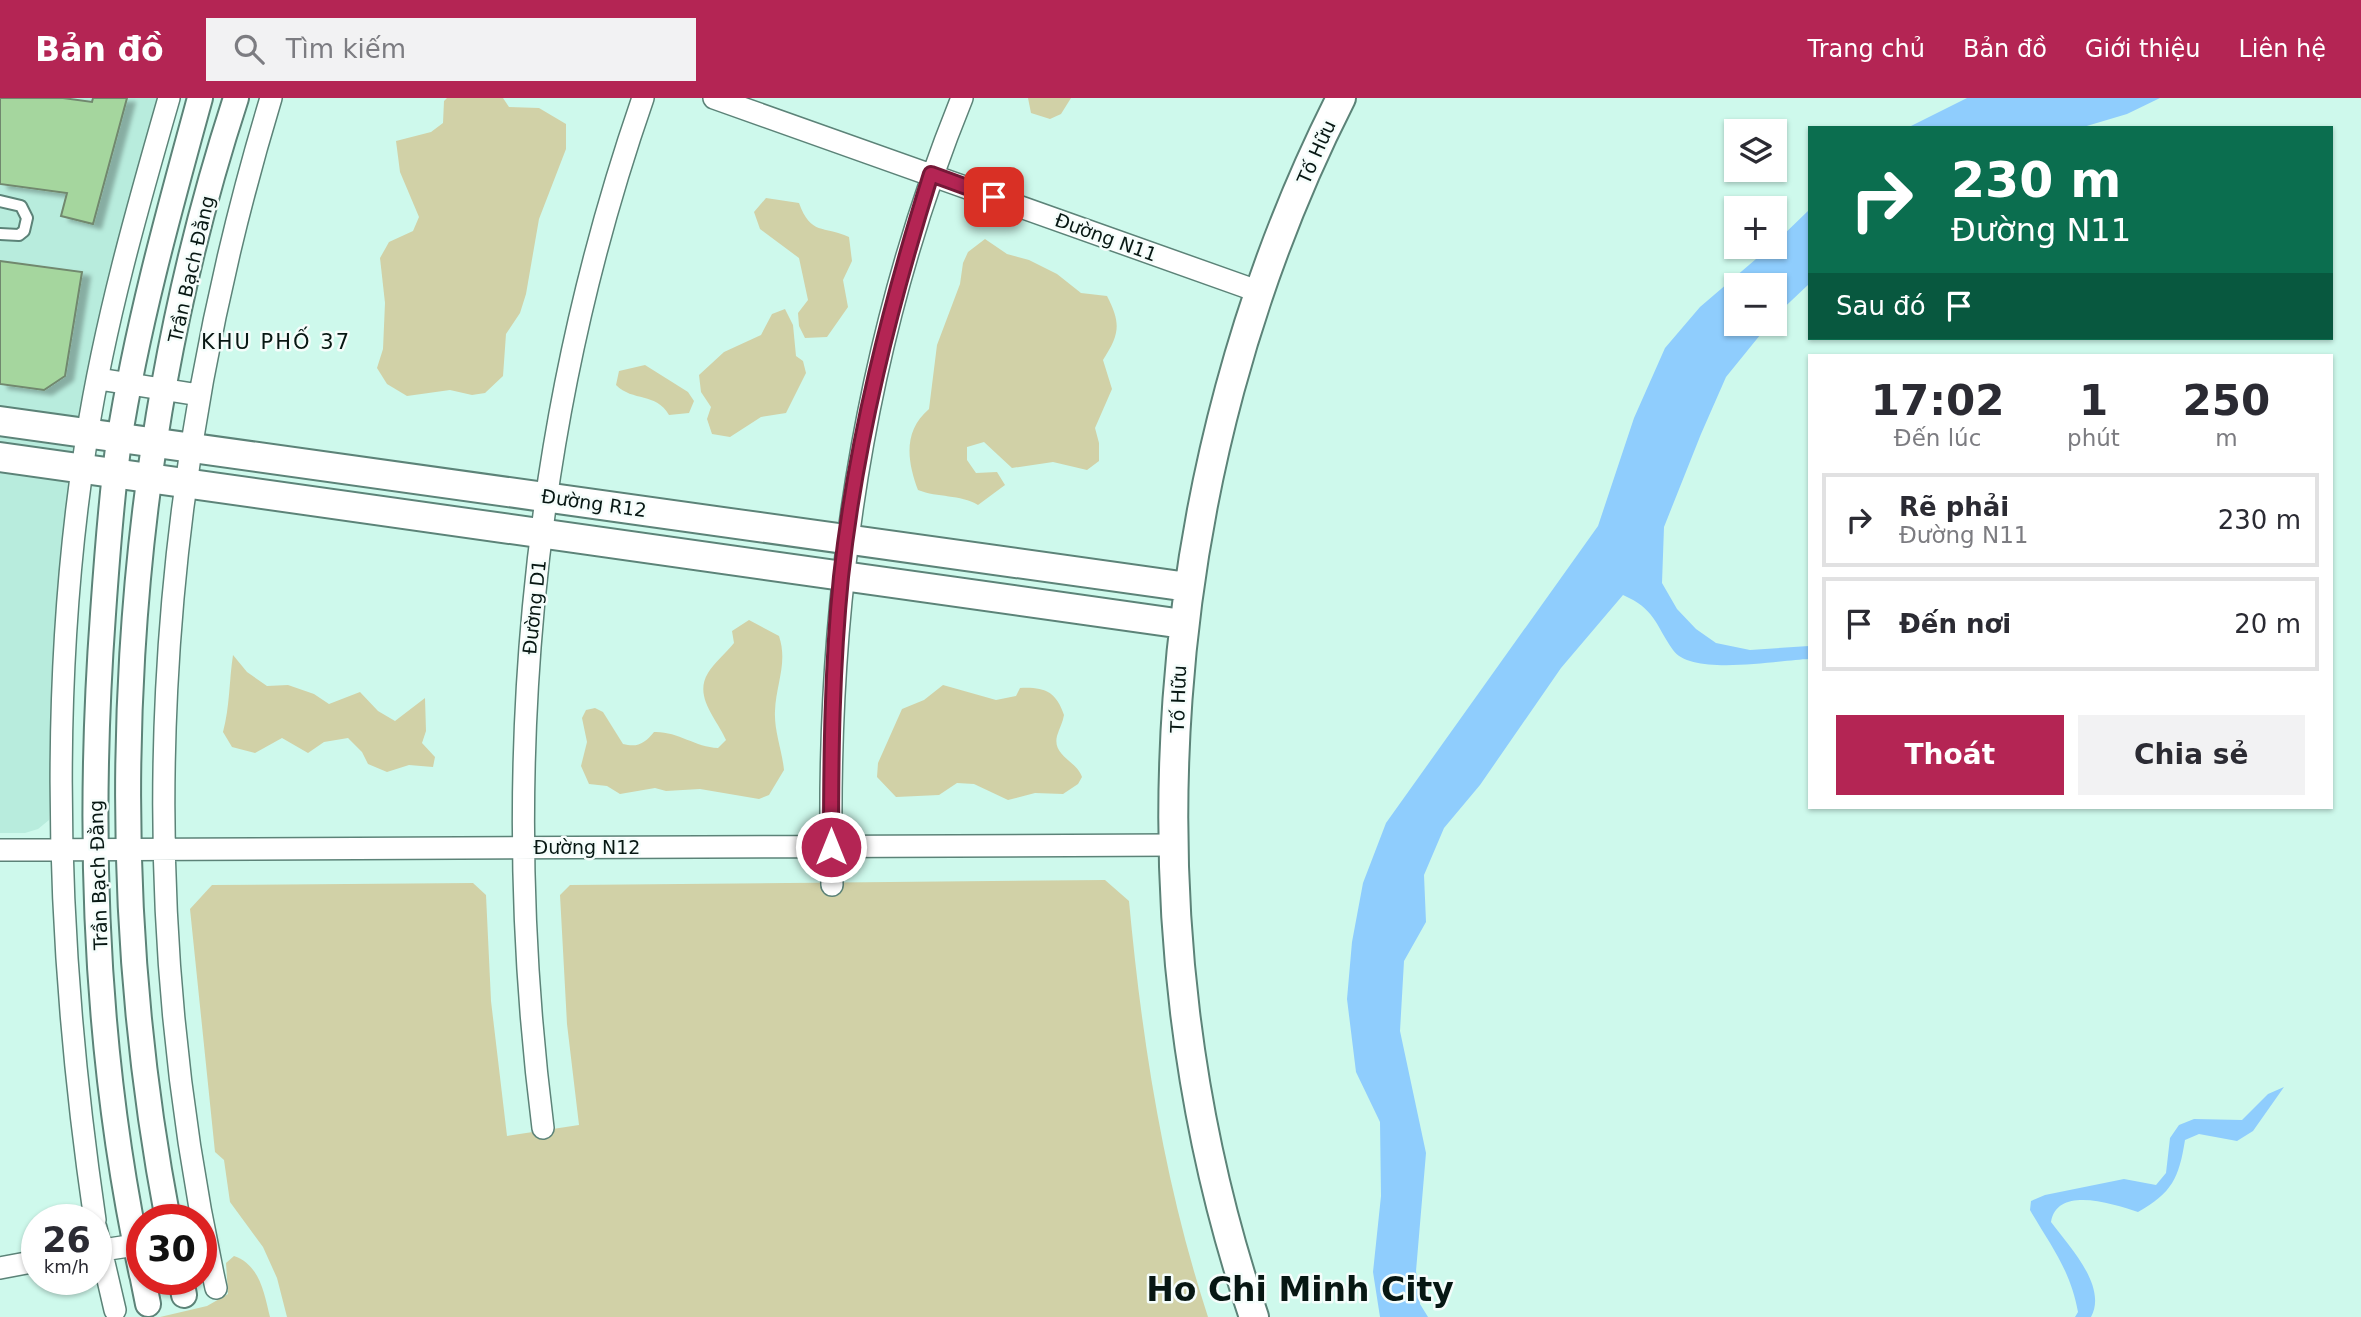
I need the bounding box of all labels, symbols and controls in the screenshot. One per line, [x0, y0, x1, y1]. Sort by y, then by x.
search box [206, 18, 696, 81]
text: Bản đồ [35, 30, 164, 69]
icon: search [230, 30, 268, 68]
text: Tìm kiếm [286, 34, 406, 64]
text: Trang chủ [1808, 35, 1925, 63]
text: Bản đồ [1963, 35, 2047, 63]
text: Giới thiệu [2085, 35, 2200, 63]
text: Liên hệ [2238, 35, 2326, 63]
street label: Tố Hữu [1292, 117, 1340, 188]
map controls [1724, 119, 1787, 336]
button: layers [1724, 119, 1787, 182]
text: 230 m [1951, 152, 2121, 209]
icon: right [1836, 154, 1927, 245]
pin [964, 167, 1024, 227]
icon: arrive [975, 178, 1013, 216]
street label: Trần Bạch Đằng [163, 193, 219, 346]
button: + [1724, 196, 1787, 259]
street label: Đường N11 [1052, 208, 1160, 266]
text: Đường N11 [1951, 211, 2131, 249]
button: − [1724, 273, 1787, 336]
icon: arrive [1940, 287, 1978, 325]
text: Sau đó [1836, 291, 1926, 321]
district label: KHU PHỐ 37 [201, 326, 351, 354]
text: 17:02 [1871, 376, 2004, 425]
text: 1 [2079, 376, 2108, 425]
text: 250 [2183, 376, 2270, 425]
text: Đến lúc [1894, 425, 1981, 451]
text: phút [2067, 425, 2120, 451]
text: m [2215, 425, 2238, 451]
street label: Đường R12 [540, 485, 648, 521]
text: Rẽ phải [1899, 492, 2009, 522]
icon: right [1840, 501, 1878, 539]
text: 230 m [2218, 505, 2301, 535]
text: Đường N11 [1899, 522, 2028, 548]
street label: Đường D1 [518, 558, 550, 656]
icon: arrive [1840, 605, 1878, 643]
text: Đến nơi [1899, 609, 2011, 639]
text: 20 m [2234, 609, 2301, 639]
street label: Tố Hữu [1166, 665, 1190, 734]
button: Thoát [1836, 715, 2064, 795]
button: Chia sẻ [2078, 715, 2305, 795]
street label: Trần Bạch Đằng [84, 800, 112, 951]
position arrow [794, 810, 868, 884]
street label: Đường N12 [534, 836, 640, 858]
speed limit sign: 30 [126, 1204, 217, 1295]
text: 26 [42, 1220, 91, 1260]
text: km/h [44, 1256, 89, 1277]
district label: Ho Chi Minh City [1146, 1270, 1454, 1309]

